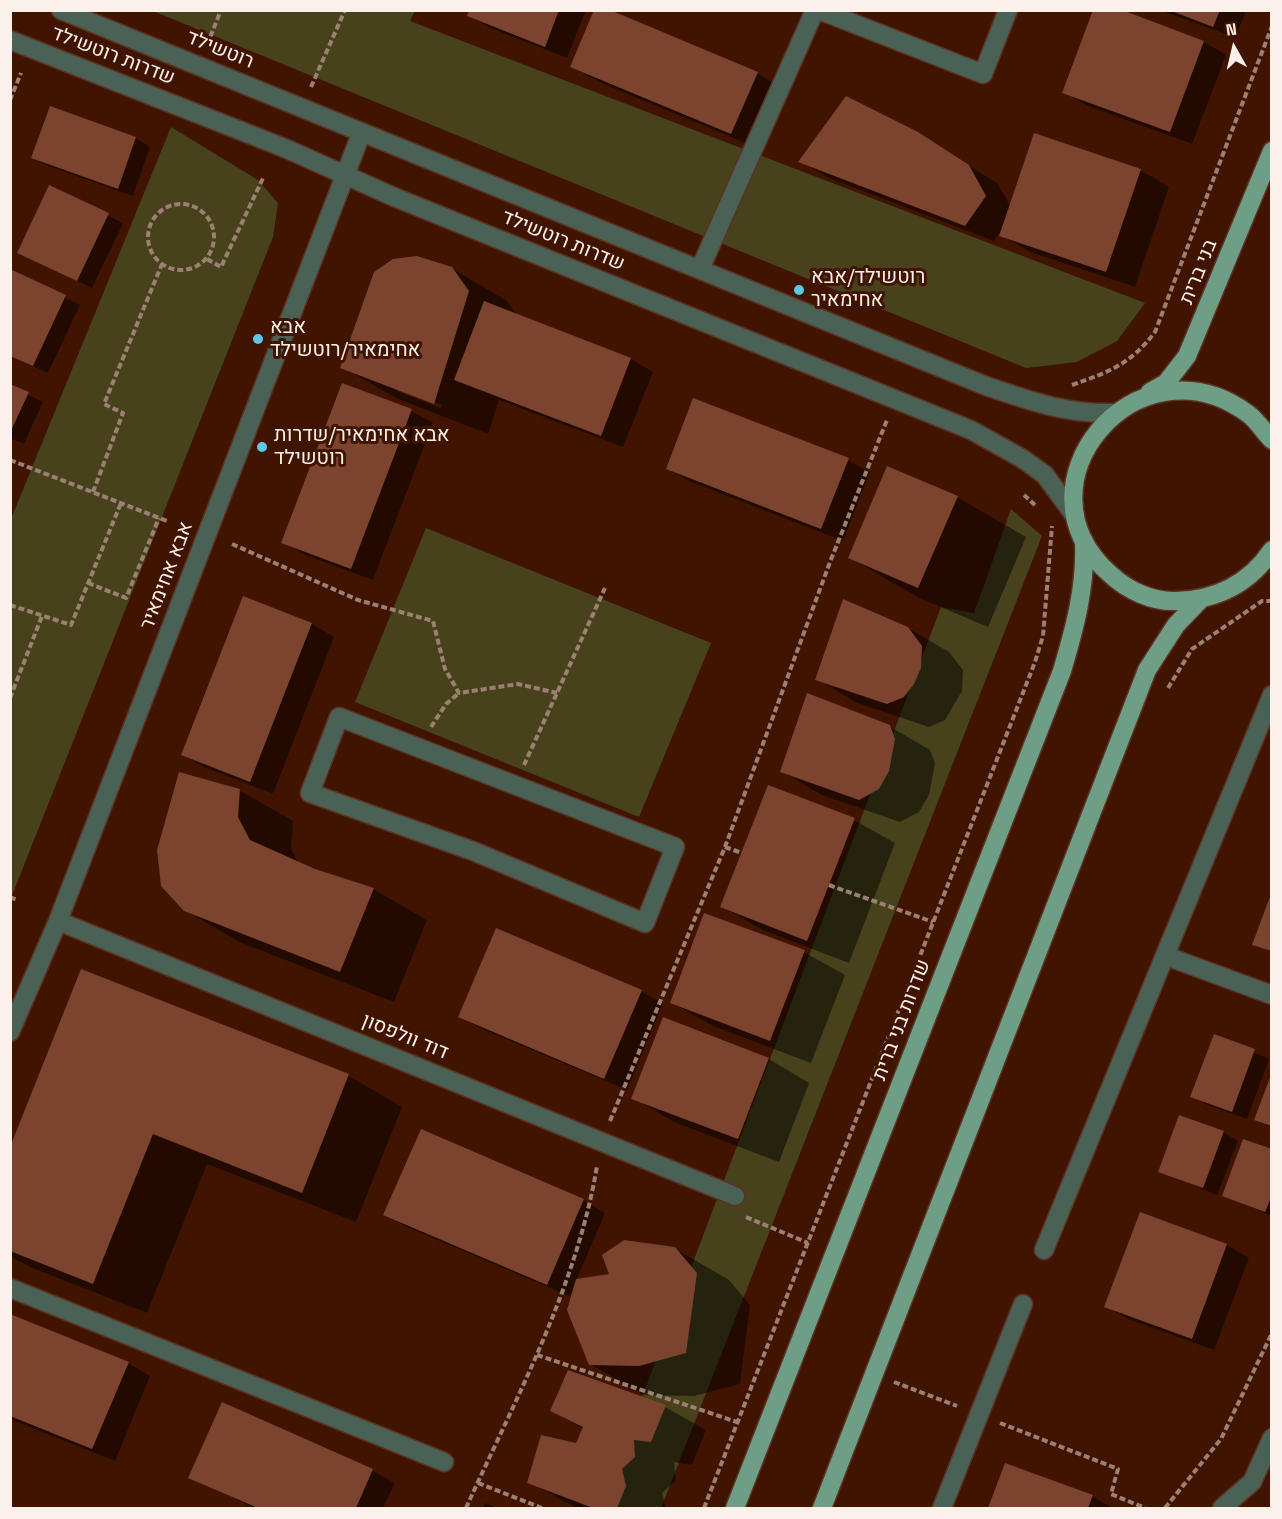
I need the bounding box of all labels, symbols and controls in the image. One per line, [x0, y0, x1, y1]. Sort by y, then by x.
north arrow [1204, 18, 1264, 78]
text: N [1225, 19, 1238, 41]
street label: שדרות רוטשילד [48, 21, 178, 91]
street label: רוטשילד [183, 26, 257, 74]
street label: שדרות רוטשילד [498, 205, 628, 277]
street label: בני ברית [1175, 236, 1223, 308]
place label: רוטשילד/אבא אחימאיר [811, 266, 925, 313]
marker: רוטשילד/אבא אחימאיר [792, 283, 806, 297]
place label: אבא אחימאיר/רוטשילד [270, 316, 420, 363]
marker: אבא אחימאיר/רוטשילד [251, 332, 265, 346]
place label: אבא אחימאיר/שדרות רוטשילד [274, 424, 450, 471]
marker: אבא אחימאיר/שדרות רוטשילד [255, 440, 269, 454]
street label: אבא אחימאיר [135, 519, 199, 633]
street label: שדרות בני ברית [868, 956, 936, 1084]
street label: דוד וולפסון [358, 1009, 452, 1065]

